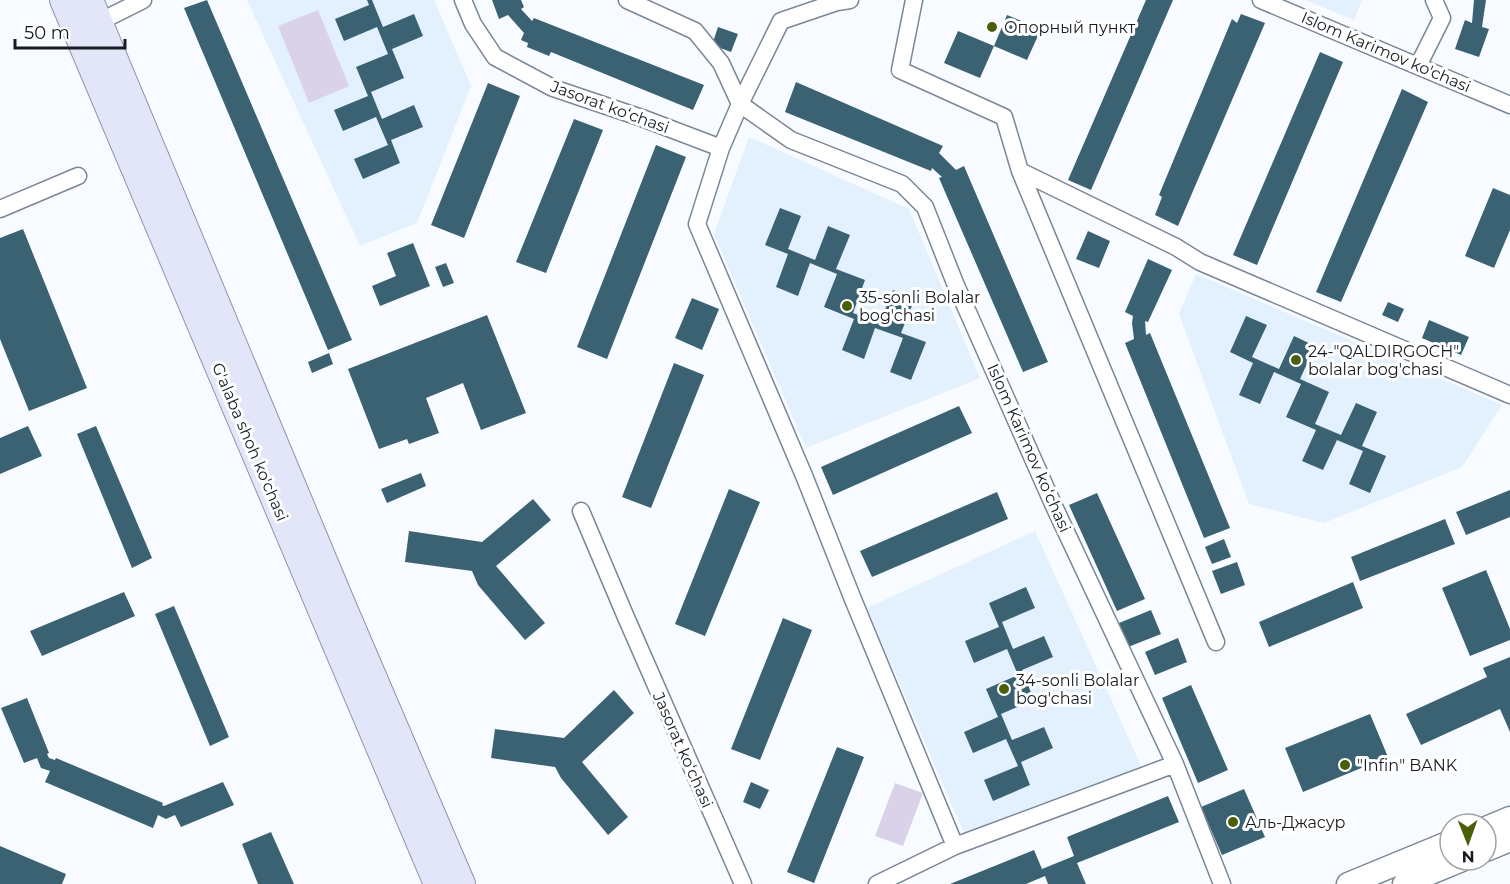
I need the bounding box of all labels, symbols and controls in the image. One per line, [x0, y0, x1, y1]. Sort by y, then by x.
street label: Islom Karimov ko'chasi [1298, 8, 1474, 96]
scale bar [15, 12, 124, 50]
place label: Опорный пункт [1004, 18, 1136, 37]
marker: Опорный пункт [985, 20, 999, 34]
text: 50 m [24, 22, 70, 44]
street label: Jasorat ko‘chasi [547, 76, 672, 137]
place label: 35-sonli Bolalar bog'chasi [859, 288, 981, 325]
marker: 35-sonli Bolalar bog'chasi [840, 299, 854, 313]
place label: 24-"QALDIRGOCH" bolalar bog'chasi [1308, 342, 1459, 379]
marker: 24-"QALDIRGOCH" bolalar bog'chasi [1289, 353, 1303, 367]
street label: G'alaba shoh ko'chasi [208, 360, 292, 524]
street label: Islom Karimov ko‘chasi [983, 361, 1075, 535]
place label: 34-sonli Bolalar bog'chasi [1016, 671, 1139, 708]
marker: 34-sonli Bolalar bog'chasi [997, 682, 1011, 696]
street label: Jasorat ko‘chasi [649, 688, 717, 811]
place label: "Infin" BANK [1357, 756, 1458, 775]
marker: "Infin" BANK [1338, 758, 1352, 772]
north arrow [1438, 812, 1498, 872]
place label: Аль-Джасур [1245, 813, 1346, 832]
marker: Аль-Джасур [1226, 815, 1240, 829]
text: N [1462, 847, 1475, 866]

